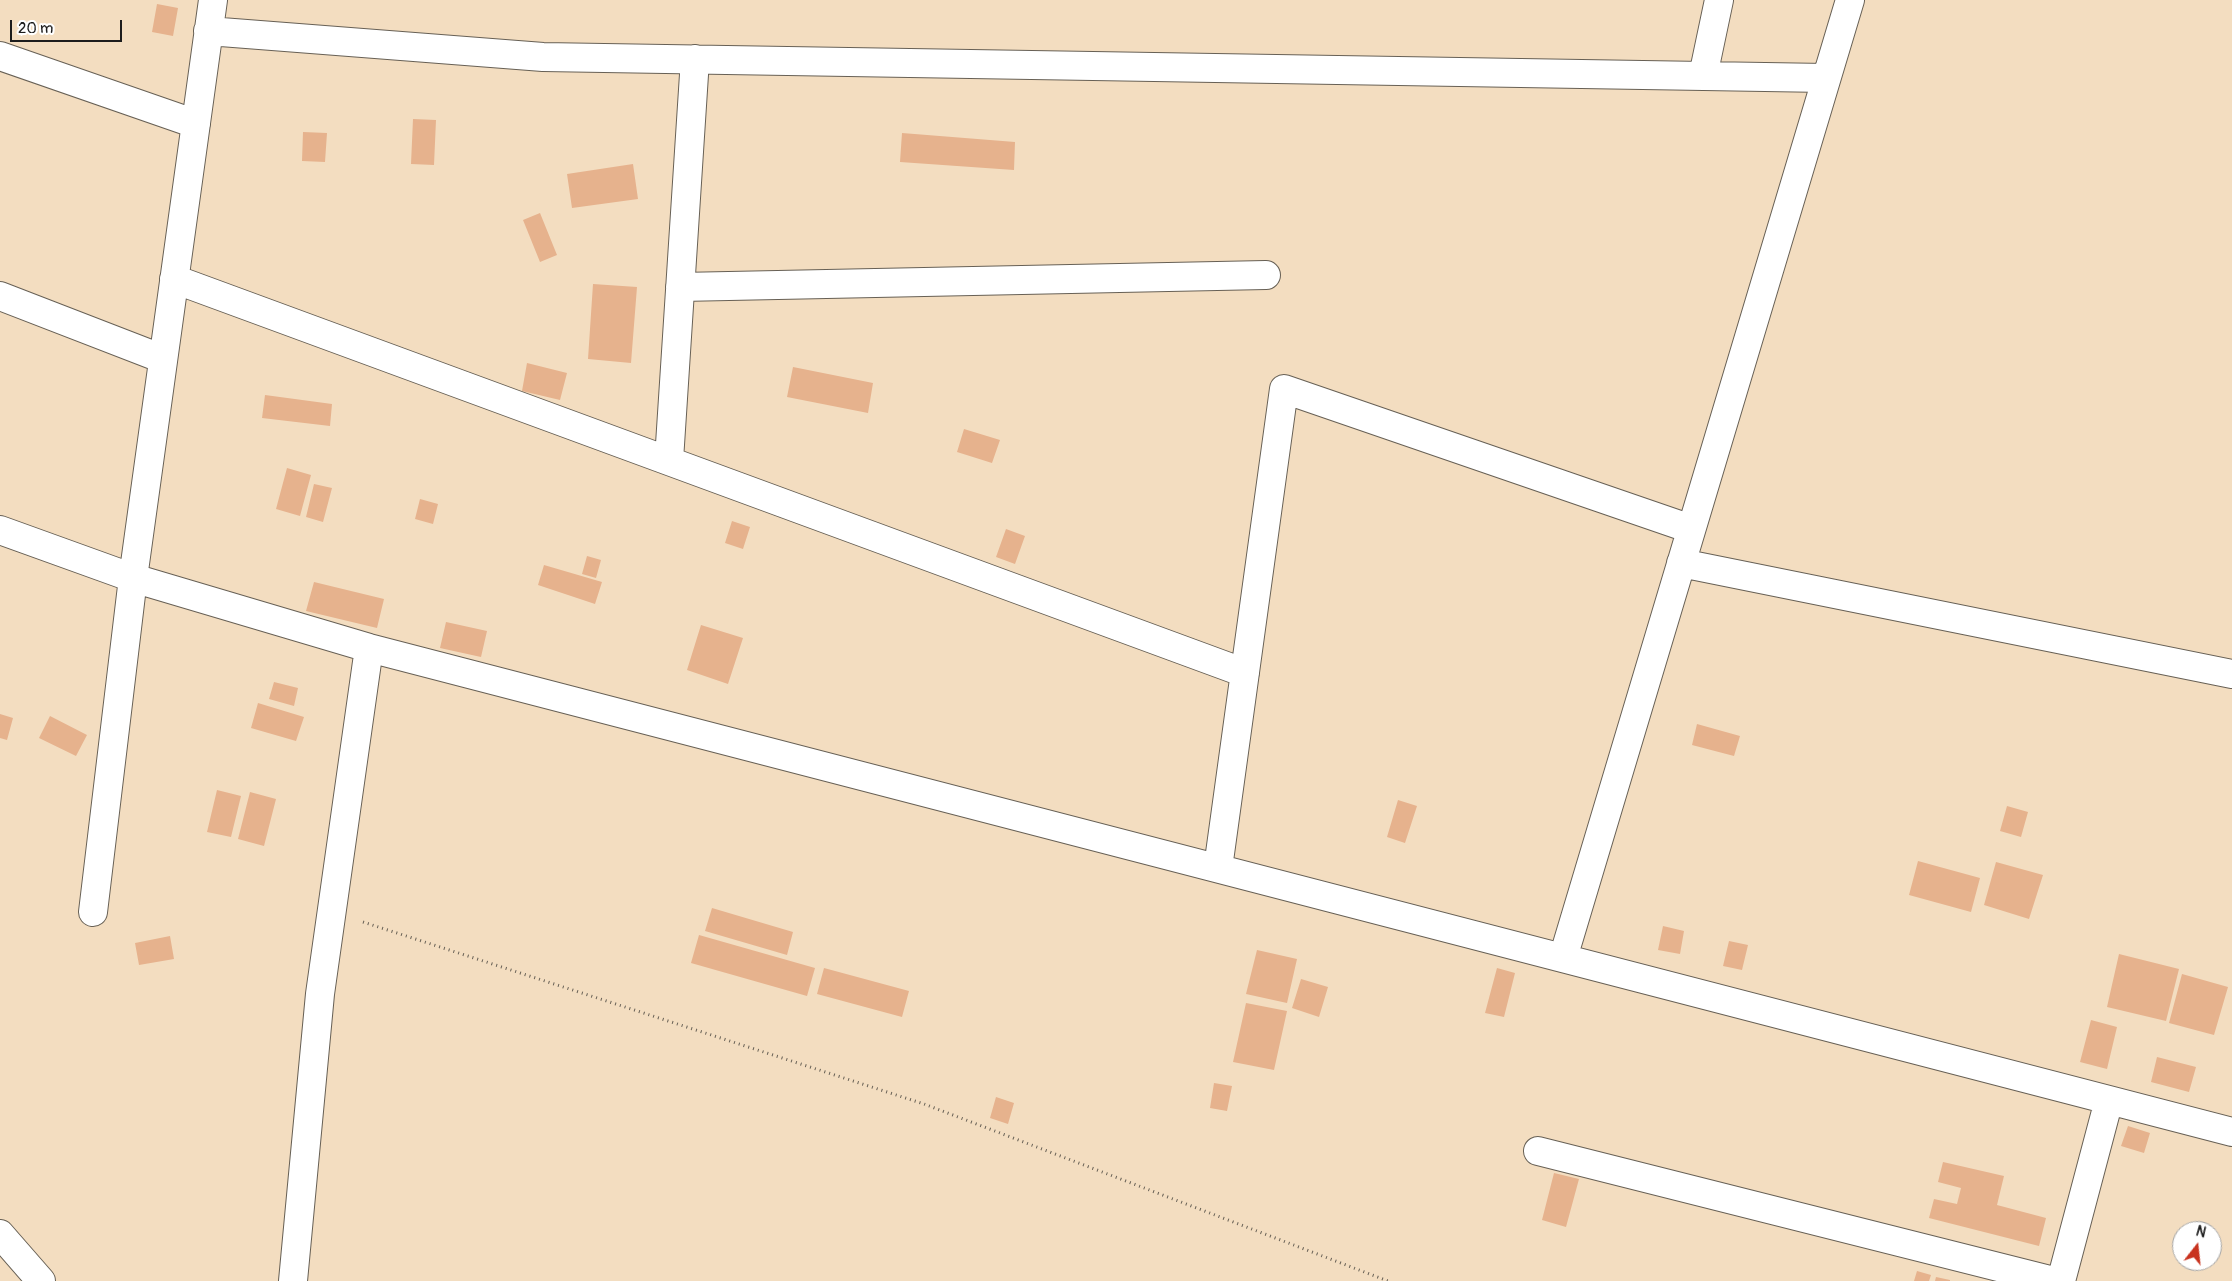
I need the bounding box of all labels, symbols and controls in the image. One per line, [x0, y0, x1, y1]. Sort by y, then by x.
scale bar [12, 10, 125, 42]
text: 20 m [18, 19, 53, 38]
north arrow [2172, 1221, 2222, 1271]
text: N [2194, 1223, 2208, 1242]

